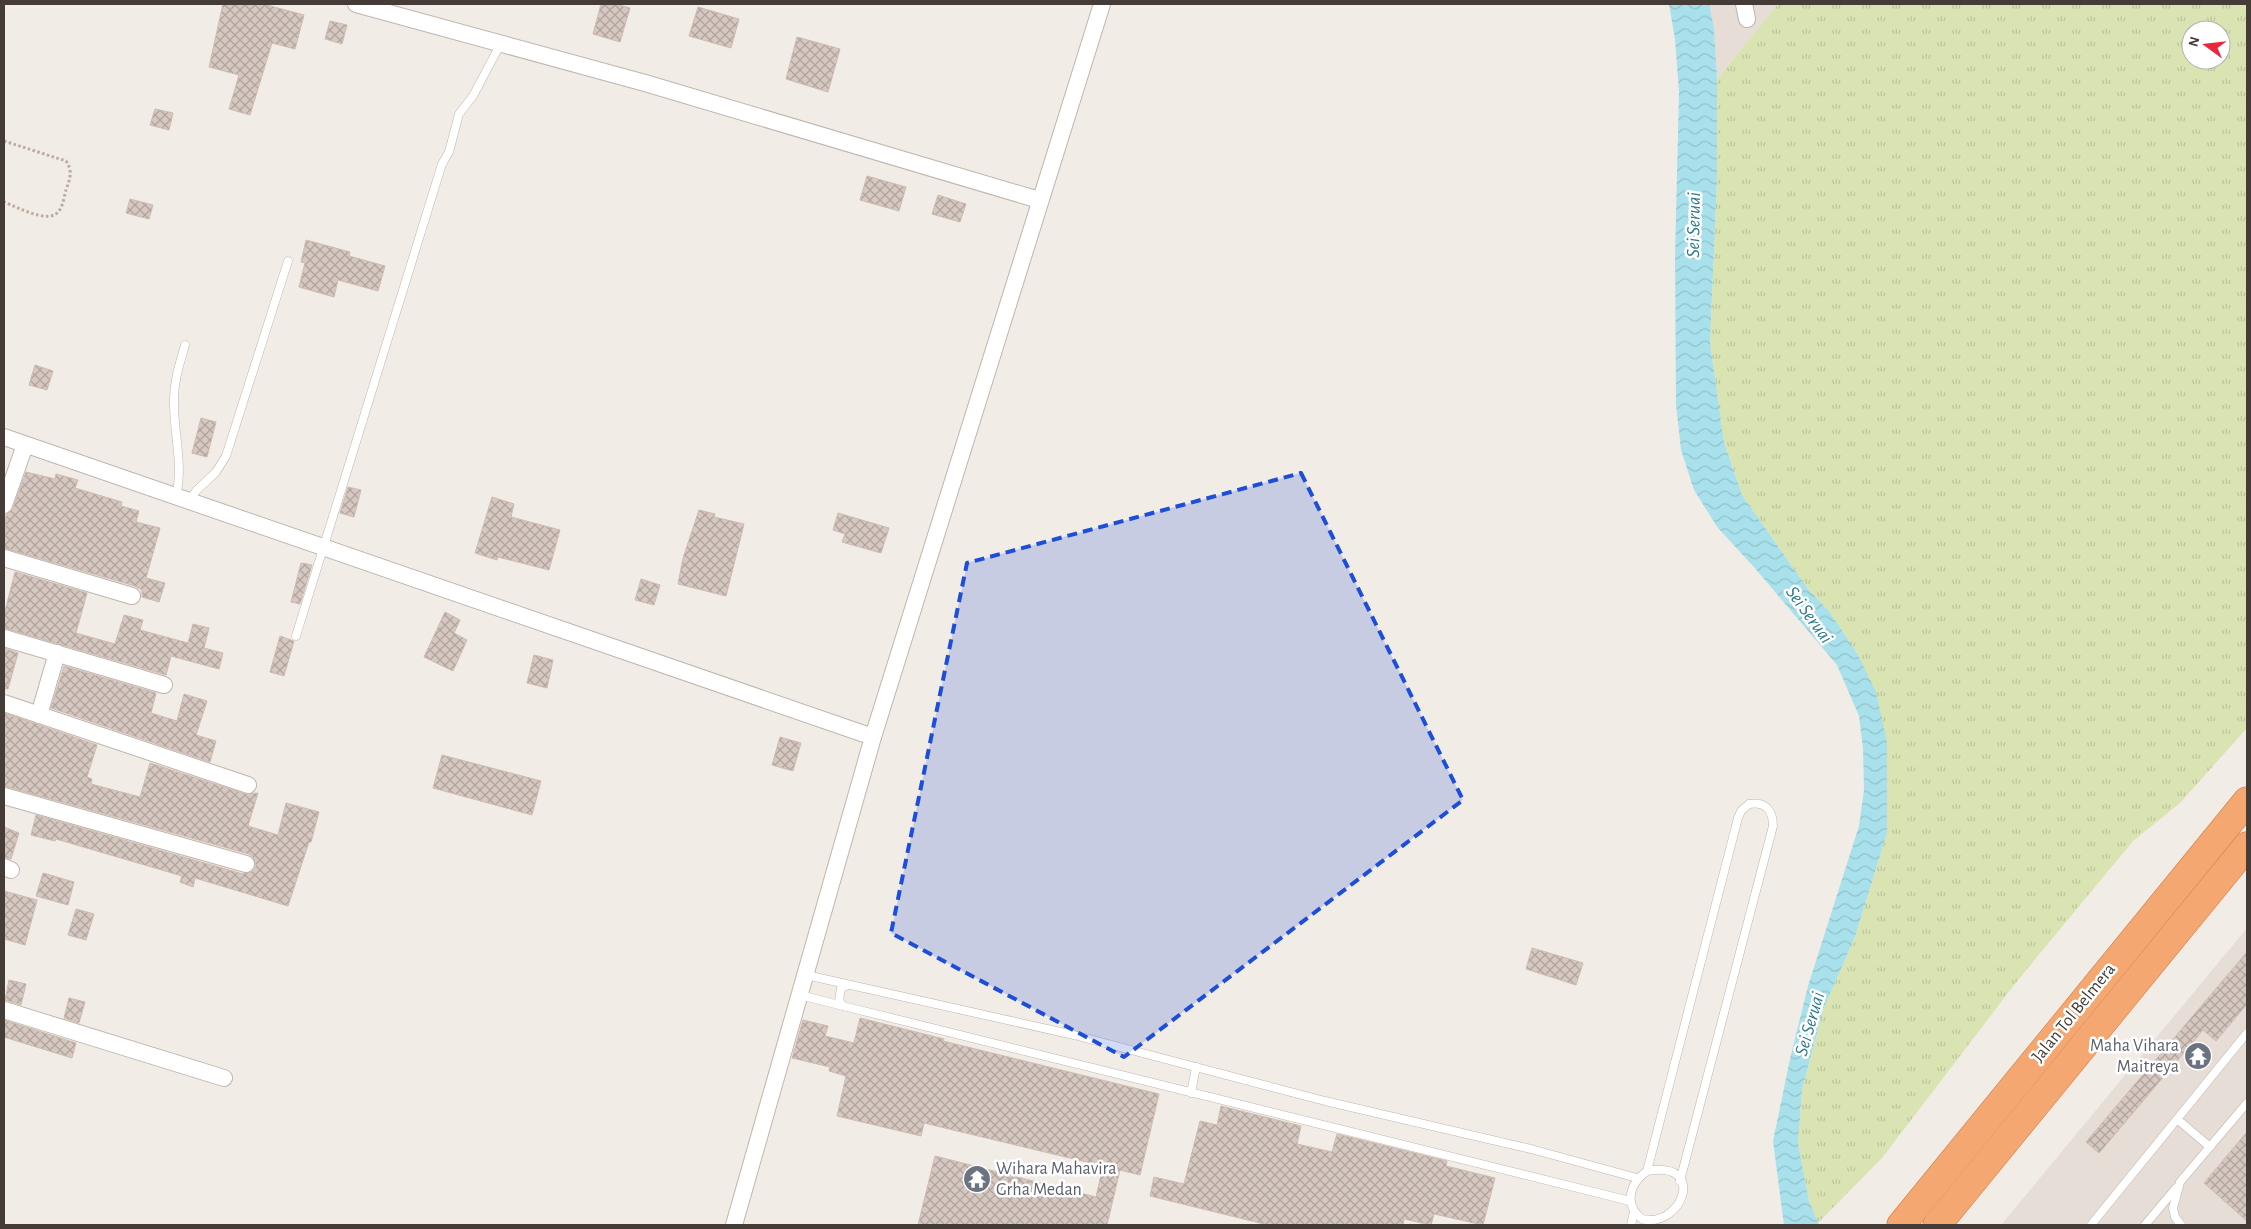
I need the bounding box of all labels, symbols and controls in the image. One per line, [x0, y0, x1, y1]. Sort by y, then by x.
north arrow [2181, 20, 2231, 70]
text: N [2186, 35, 2202, 48]
water label: Sei Seruai [1684, 192, 1704, 258]
water label: Sei Seruai [1782, 583, 1836, 647]
street label: Jalan Tol Belmera [2029, 960, 2119, 1066]
water label: Sei Seruai [1792, 990, 1828, 1058]
place label: Maha Vihara Maitreya [2090, 1037, 2179, 1076]
temple icon: Maha Vihara Maitreya [2183, 1041, 2213, 1071]
place label: Wihara Mahavira Grha Medan [996, 1160, 1117, 1199]
temple icon: Wihara Mahavira Grha Medan [962, 1164, 992, 1194]

